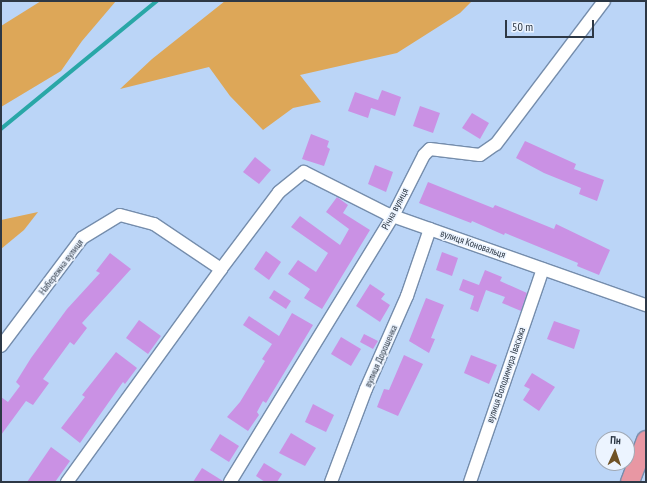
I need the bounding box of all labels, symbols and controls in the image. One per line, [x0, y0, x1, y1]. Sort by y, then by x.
scale bar [507, 12, 596, 38]
text: 50 m [512, 19, 533, 34]
street label: Річна вулиця [379, 186, 411, 232]
street label: вулиця Коновальця [439, 227, 507, 261]
street label: Набережна вулиця [36, 237, 86, 297]
street label: вулиця Дорошенка [362, 323, 400, 389]
street label: вулиця Володимира Івасюка [484, 326, 528, 424]
north arrow [595, 431, 635, 471]
text: Пн [610, 433, 621, 447]

